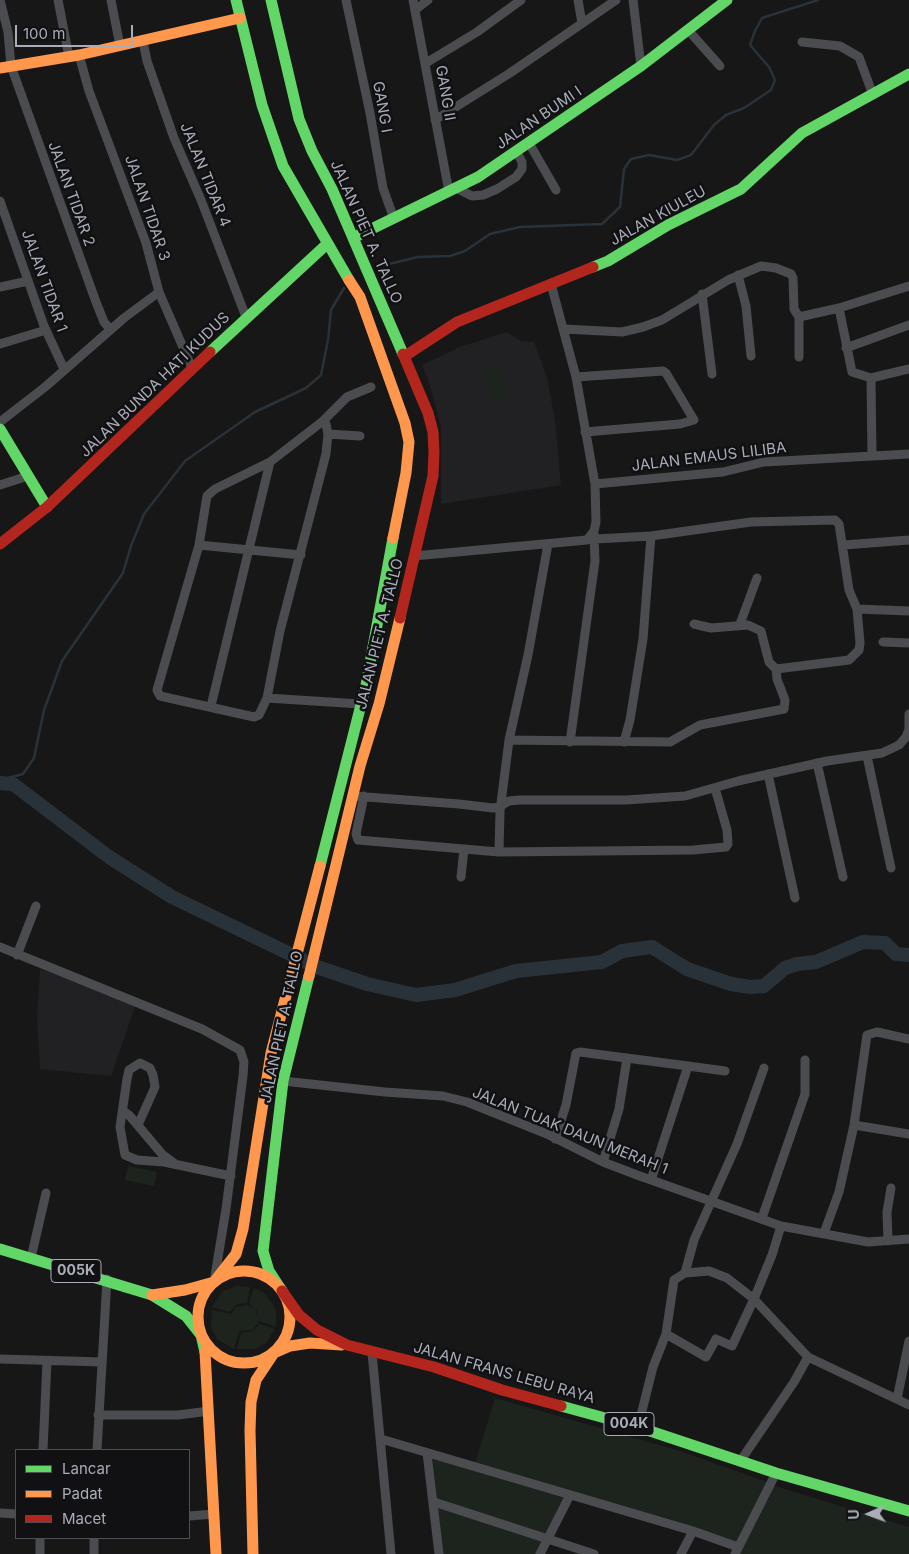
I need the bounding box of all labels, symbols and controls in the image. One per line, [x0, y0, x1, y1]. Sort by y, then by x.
scale bar [18, 15, 135, 47]
text: 100 m [23, 24, 65, 43]
street label: GANG II [431, 64, 459, 122]
street label: GANG I [369, 80, 395, 134]
street label: JALAN BUMI I [493, 83, 585, 153]
street label: JALAN TIDAR 4 [176, 120, 234, 230]
street label: JALAN TIDAR 2 [44, 139, 98, 249]
street label: JALAN TIDAR 3 [121, 153, 173, 263]
street label: JALAN PIET A. TALLO [326, 157, 406, 307]
street label: JALAN KIULEU [607, 182, 709, 250]
street label: JALAN TIDAR 1 [17, 228, 71, 334]
street label: JALAN BUNDA HATI KUDUS [76, 309, 234, 461]
street label: JALAN EMAUS LILIBA [631, 439, 787, 475]
street label: JALAN PIET A. TALLO [353, 557, 407, 711]
street label: JALAN PIET A. TALLO [257, 949, 307, 1105]
street label: JALAN TUAK DAUN MERAH 1 [470, 1083, 670, 1179]
road number: 005K [51, 1260, 101, 1282]
street label: JALAN FRANS LEBU RAYA [411, 1338, 597, 1408]
road number: 004K [604, 1412, 654, 1436]
legend [15, 1449, 190, 1539]
text: Lancar [62, 1459, 111, 1478]
text: Padat [62, 1484, 103, 1503]
north arrow [844, 1489, 894, 1539]
text: Macet [62, 1509, 106, 1528]
text: U [845, 1509, 862, 1520]

